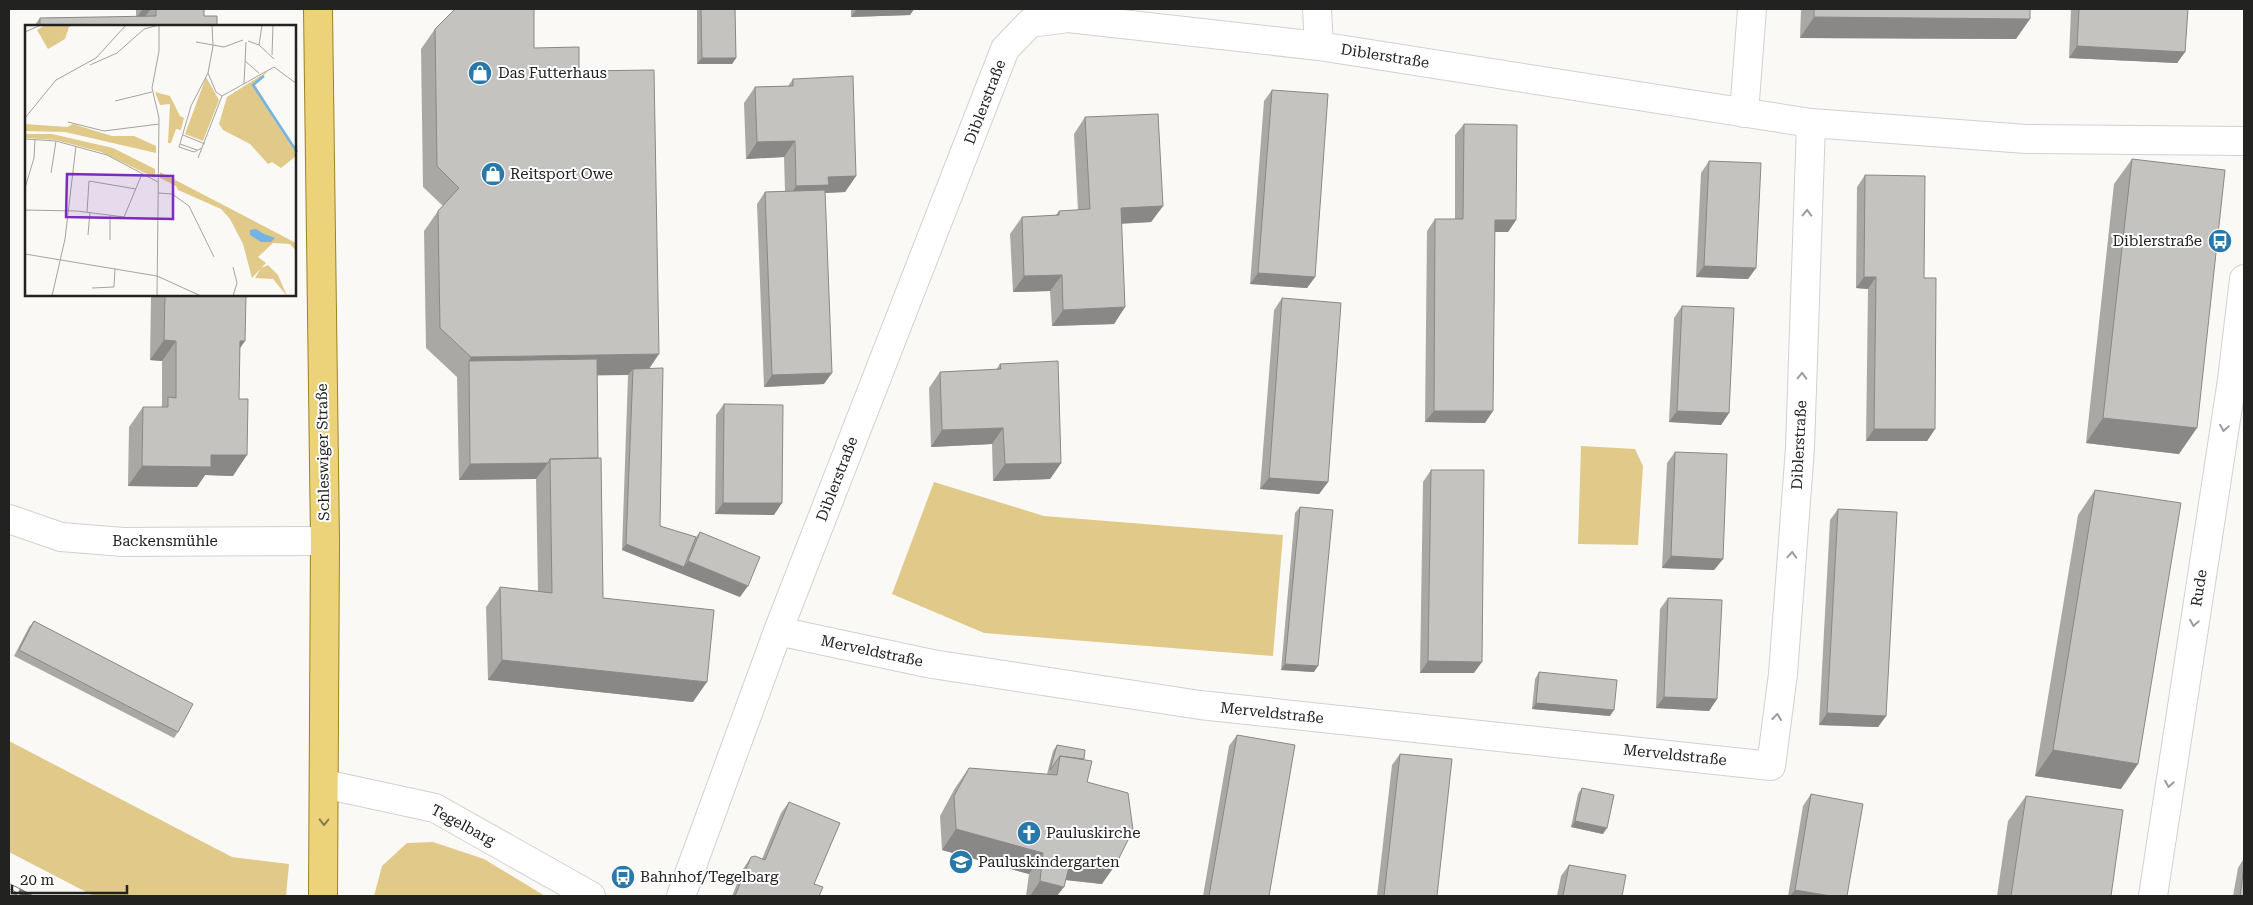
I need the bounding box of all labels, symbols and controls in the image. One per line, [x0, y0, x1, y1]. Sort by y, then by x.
inset map [25, 25, 296, 296]
street label: Diblerstraße [1339, 40, 1431, 72]
street label: Diblerstraße [961, 57, 1009, 147]
shop icon: Das Futterhaus [467, 60, 493, 86]
place label: Das Futterhaus [498, 64, 607, 82]
shop icon: Reitsport Owe [480, 161, 506, 187]
place label: Reitsport Owe [510, 165, 613, 183]
one-way arrow [1802, 209, 1813, 217]
bus stop icon: Diblerstraße [2207, 228, 2233, 254]
place label: Diblerstraße [2112, 232, 2202, 250]
one-way arrow [1797, 371, 1807, 379]
street label: Schleswiger Straße [313, 383, 333, 521]
street label: Diblerstraße [1788, 400, 1810, 490]
one-way arrow [2220, 424, 2230, 433]
street label: Diblerstraße [813, 434, 861, 524]
street label: Backensmühle [112, 532, 218, 550]
one-way arrow [1787, 551, 1798, 559]
street label: Rude [2187, 568, 2211, 608]
one-way arrow [2189, 619, 2199, 628]
street label: Merveldstraße [819, 631, 925, 671]
street label: Merveldstraße [1219, 699, 1325, 727]
one-way arrow [1771, 713, 1782, 721]
street label: Merveldstraße [1622, 741, 1728, 769]
one-way arrow [2164, 780, 2174, 788]
street label: Tegelbarg [428, 801, 499, 850]
one-way arrow [319, 818, 329, 826]
church icon: Pauluskirche [1016, 820, 1042, 846]
place label: Pauluskirche [1046, 824, 1140, 842]
school or university icon: Pauluskindergarten [948, 849, 974, 875]
place label: Pauluskindergarten [978, 853, 1120, 871]
scale bar [12, 862, 128, 894]
bus stop icon: Bahnhof/Tegelbarg [610, 864, 636, 890]
place label: Bahnhof/Tegelbarg [640, 868, 779, 886]
text: 20 m [20, 871, 55, 889]

